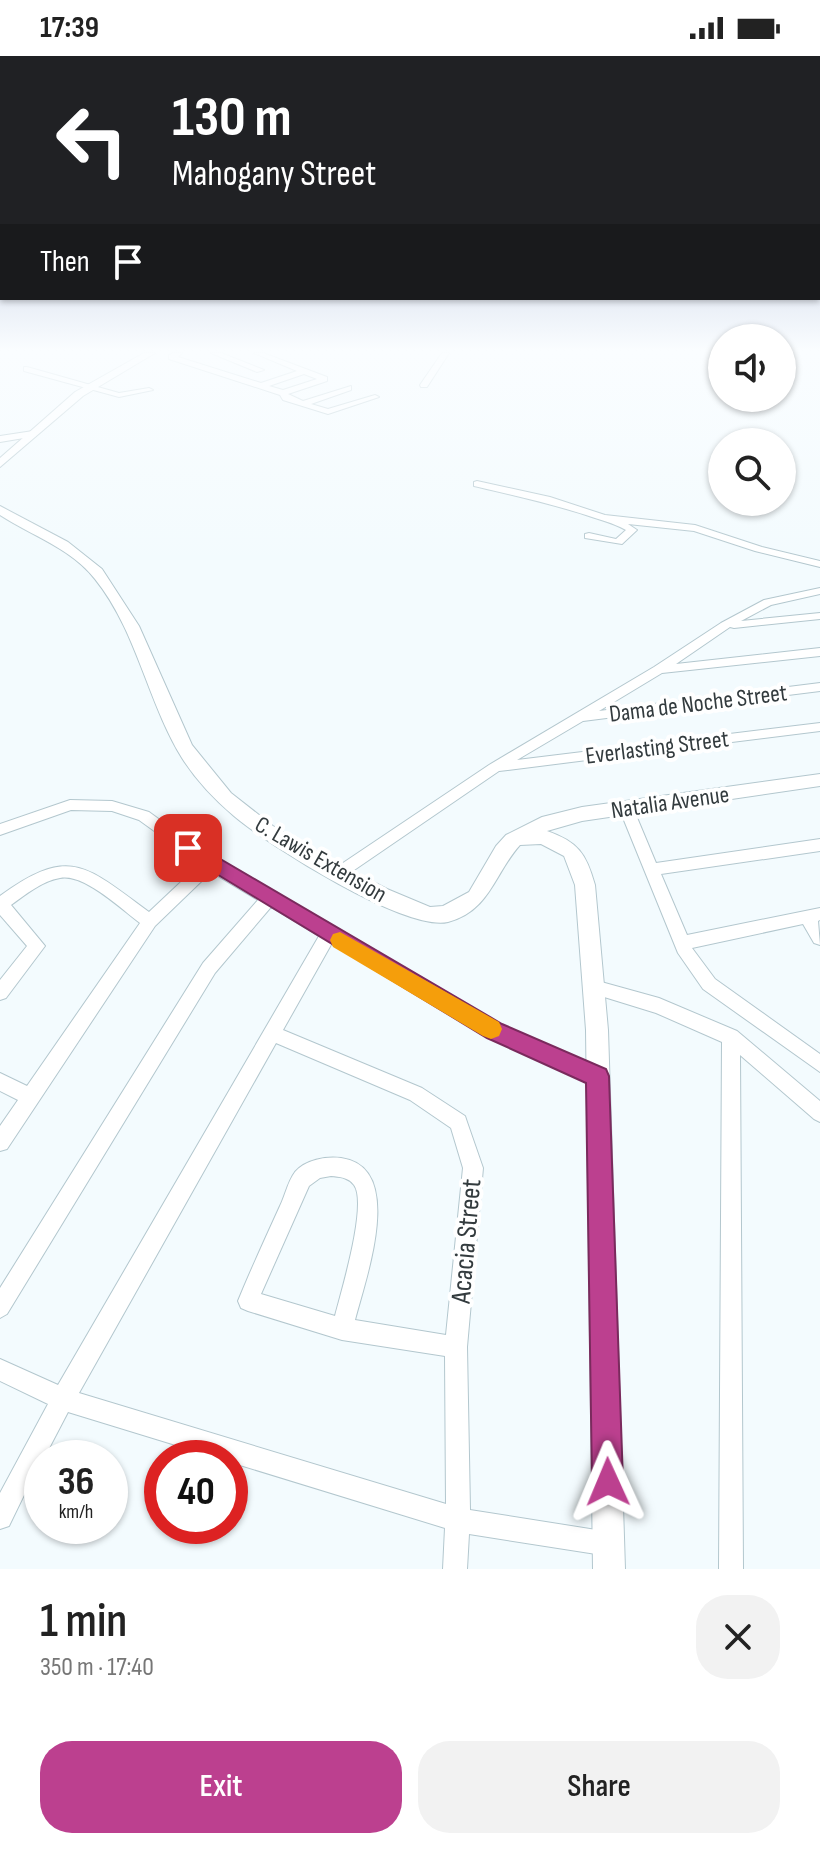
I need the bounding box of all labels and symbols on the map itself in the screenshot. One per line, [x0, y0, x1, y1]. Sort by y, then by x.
street label: Dama de Noche Street [607, 678, 789, 729]
street label: Everlasting Street [584, 724, 730, 771]
street label: Natalia Avenue [609, 780, 731, 825]
street label: C. Lawis Extension [250, 810, 392, 909]
pin [154, 814, 222, 882]
street label: Acacia Street [445, 1178, 488, 1306]
speed limit sign: 40 [144, 1440, 248, 1544]
position arrow [566, 1440, 650, 1524]

